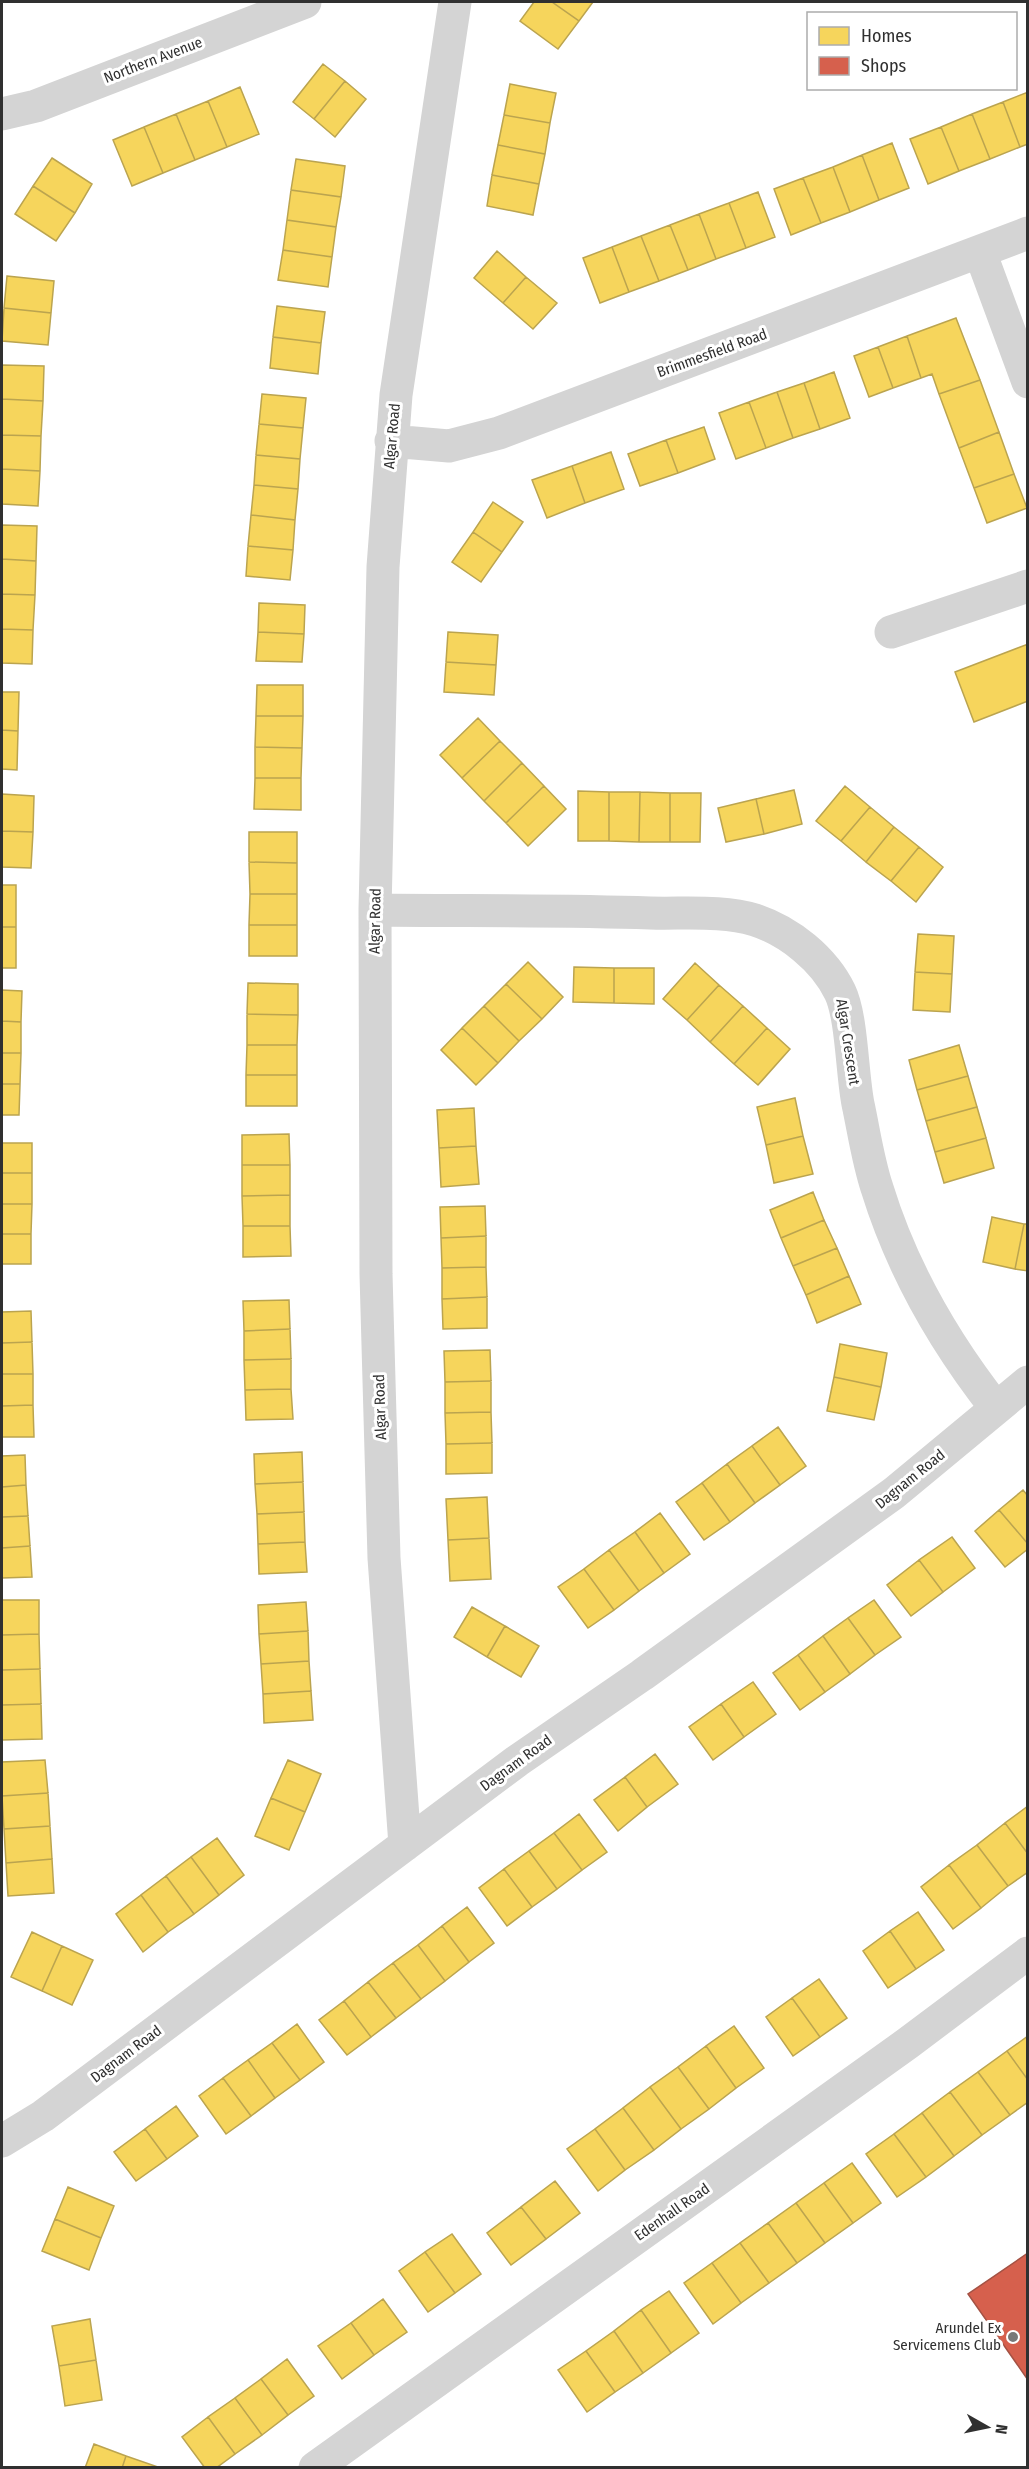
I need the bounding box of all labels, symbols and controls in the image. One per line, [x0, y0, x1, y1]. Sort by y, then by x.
legend [807, 12, 1017, 90]
text: Homes [861, 25, 912, 47]
street label: Northern Avenue [101, 33, 205, 87]
text: Shops [861, 55, 906, 77]
street label: Brimmesfield Road [654, 325, 770, 381]
street label: Algar Road [380, 402, 404, 470]
street label: Algar Road [365, 888, 385, 954]
street label: Algar Crescent [832, 998, 864, 1087]
street label: Algar Road [370, 1374, 390, 1440]
street label: Dagnam Road [872, 1446, 948, 1512]
street label: Dagnam Road [477, 1731, 555, 1795]
street label: Dagnam Road [87, 2021, 165, 2087]
street label: Edenhall Road [631, 2179, 713, 2245]
place label: Arundel Ex Servicemens Club [893, 2319, 1001, 2354]
marker: Arundel Ex Servicemens Club [1006, 2330, 1020, 2344]
north arrow [957, 2397, 1017, 2457]
text: N [991, 2423, 1011, 2435]

